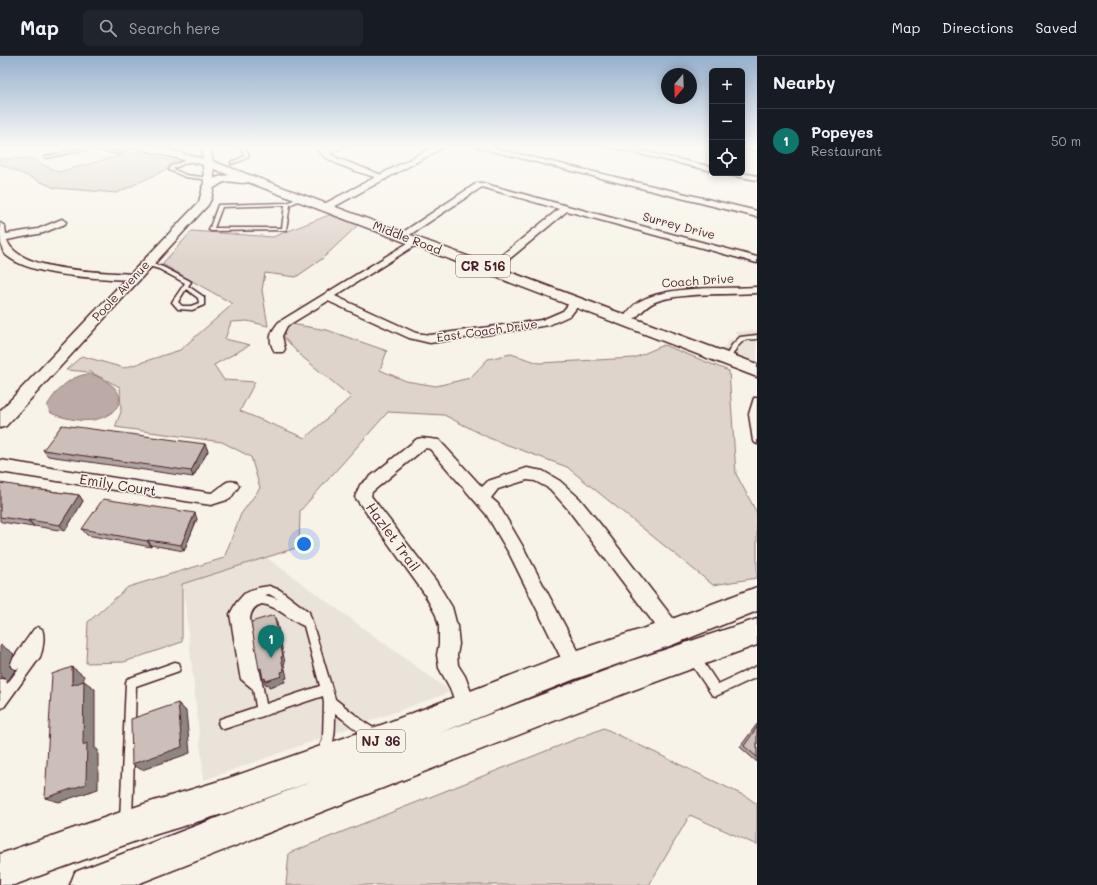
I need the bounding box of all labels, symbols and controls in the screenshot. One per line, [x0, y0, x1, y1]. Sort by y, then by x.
search box [83, 10, 363, 46]
text: Map [20, 15, 59, 40]
icon: search [97, 17, 119, 39]
text: Search here [129, 18, 220, 38]
text: Map [892, 18, 920, 37]
text: Directions [942, 18, 1013, 37]
text: Saved [1035, 18, 1077, 37]
north arrow [661, 68, 697, 104]
map controls [709, 68, 745, 176]
button: + [709, 68, 745, 104]
text: Nearby [773, 71, 835, 93]
button: − [709, 104, 745, 140]
text: Popeyes [811, 122, 873, 142]
text: 1 [783, 132, 789, 149]
text: 50 m [1051, 132, 1081, 149]
button: locate [709, 140, 745, 176]
text: Restaurant [811, 142, 882, 159]
street label: Surrey Drive [641, 208, 717, 242]
street label: Middle Road [371, 217, 444, 258]
road number: CR 516 [456, 255, 510, 277]
street label: Poole Avenue [88, 257, 153, 324]
street label: Coach Drive [661, 269, 735, 291]
street label: East Coach Drive [435, 315, 538, 345]
street label: Emily Court [78, 469, 158, 500]
street label: Hazlet Trail [362, 498, 425, 575]
your location [294, 534, 314, 554]
pin: 1 [258, 625, 284, 658]
road number: NJ 36 [357, 730, 405, 752]

